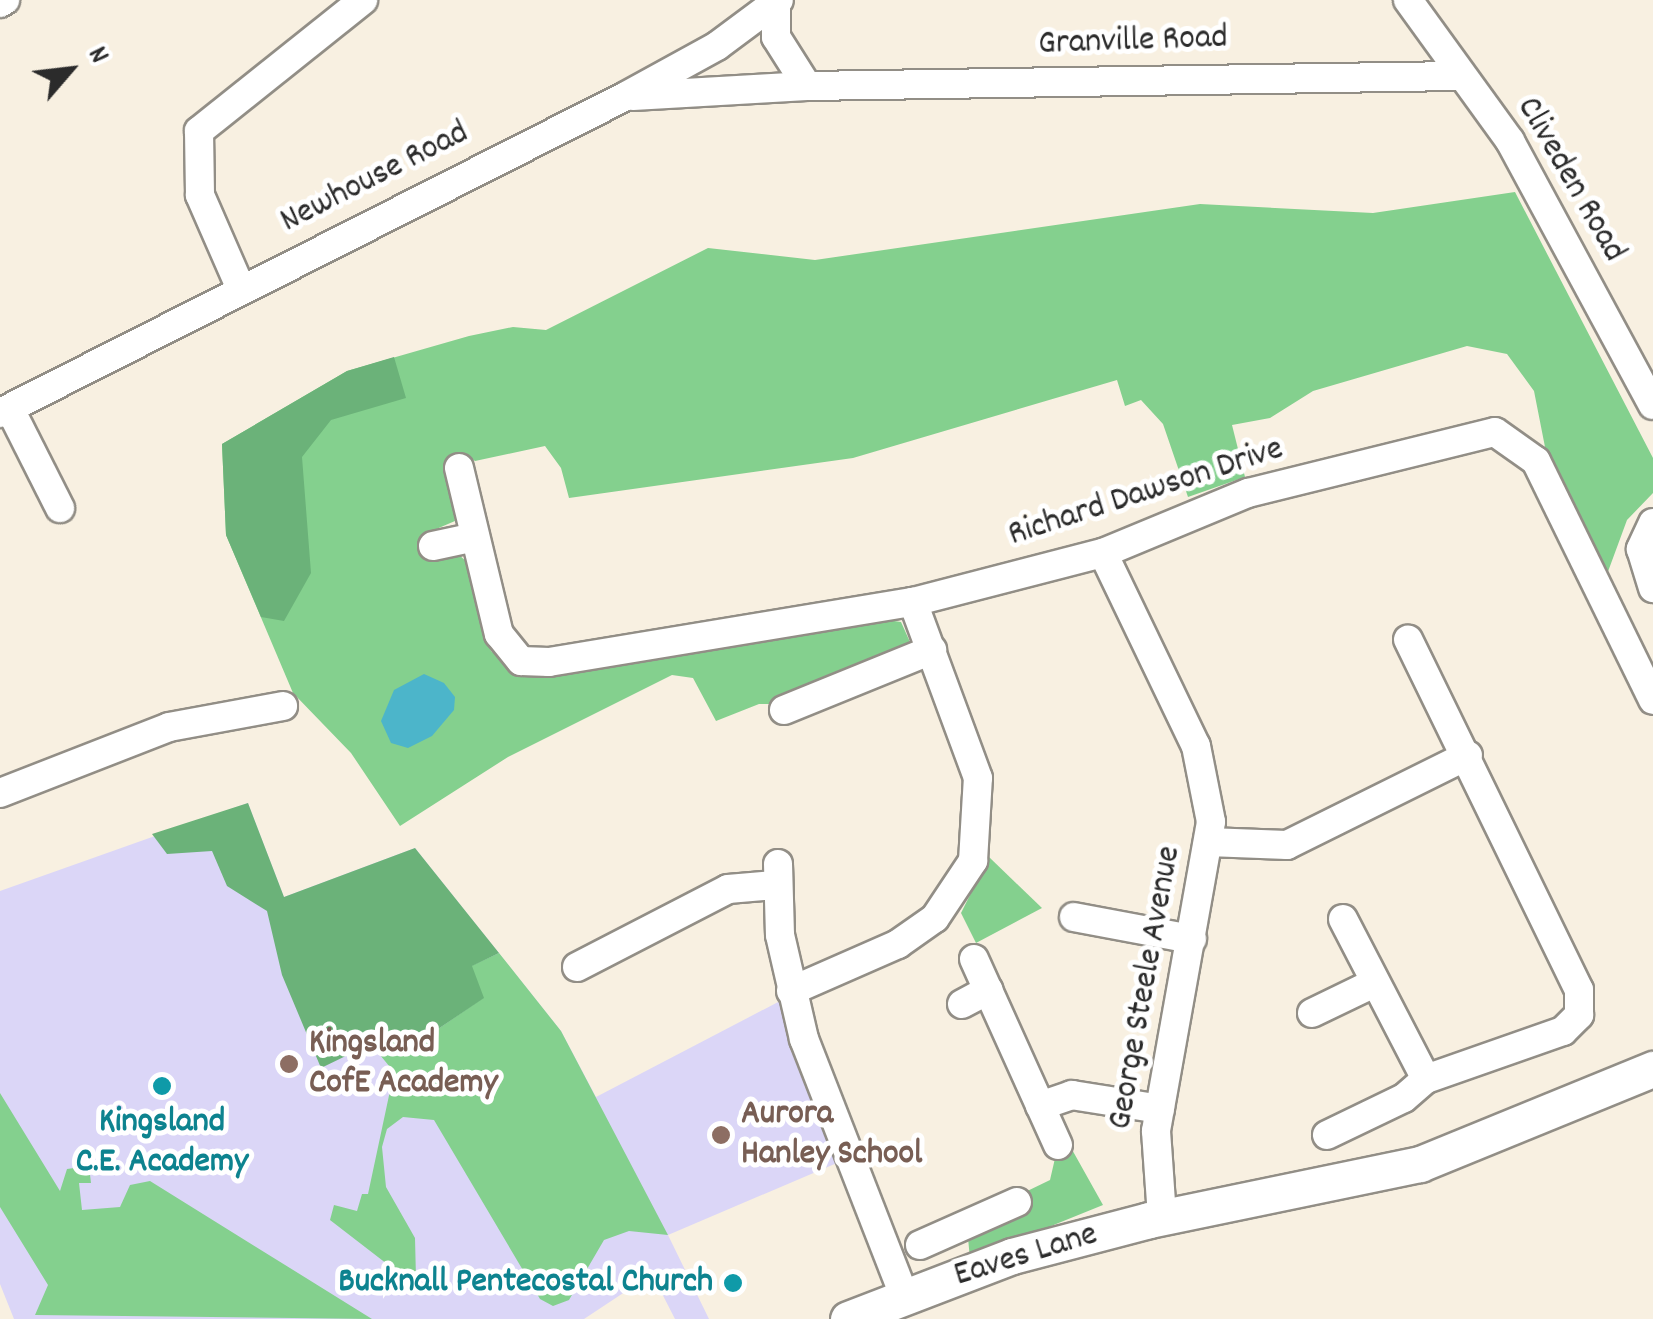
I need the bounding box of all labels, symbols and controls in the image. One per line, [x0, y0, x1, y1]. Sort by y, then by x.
street label: Granville Road [1037, 18, 1229, 66]
north arrow [20, 20, 120, 120]
text: N [76, 40, 117, 71]
street label: Cliveden Road [1506, 90, 1634, 270]
street label: Newhouse Road [274, 113, 476, 243]
street label: Richard Dawson Drive [1003, 429, 1289, 557]
street label: George Steele Avenue [1100, 843, 1192, 1133]
place label: Kingsland CofE Academy [309, 1023, 498, 1105]
marker: Kingsland CofE Academy [278, 1053, 300, 1075]
marker: Kingsland C.E. Academy [151, 1075, 173, 1097]
place label: Aurora Hanley School [741, 1094, 922, 1176]
place label: Kingsland C.E. Academy [76, 1102, 248, 1184]
marker: Aurora Hanley School [710, 1124, 732, 1146]
street label: Eaves Lane [949, 1214, 1103, 1298]
place label: Bucknall Pentecostal Church [338, 1262, 713, 1304]
marker: Bucknall Pentecostal Church [722, 1272, 744, 1294]

